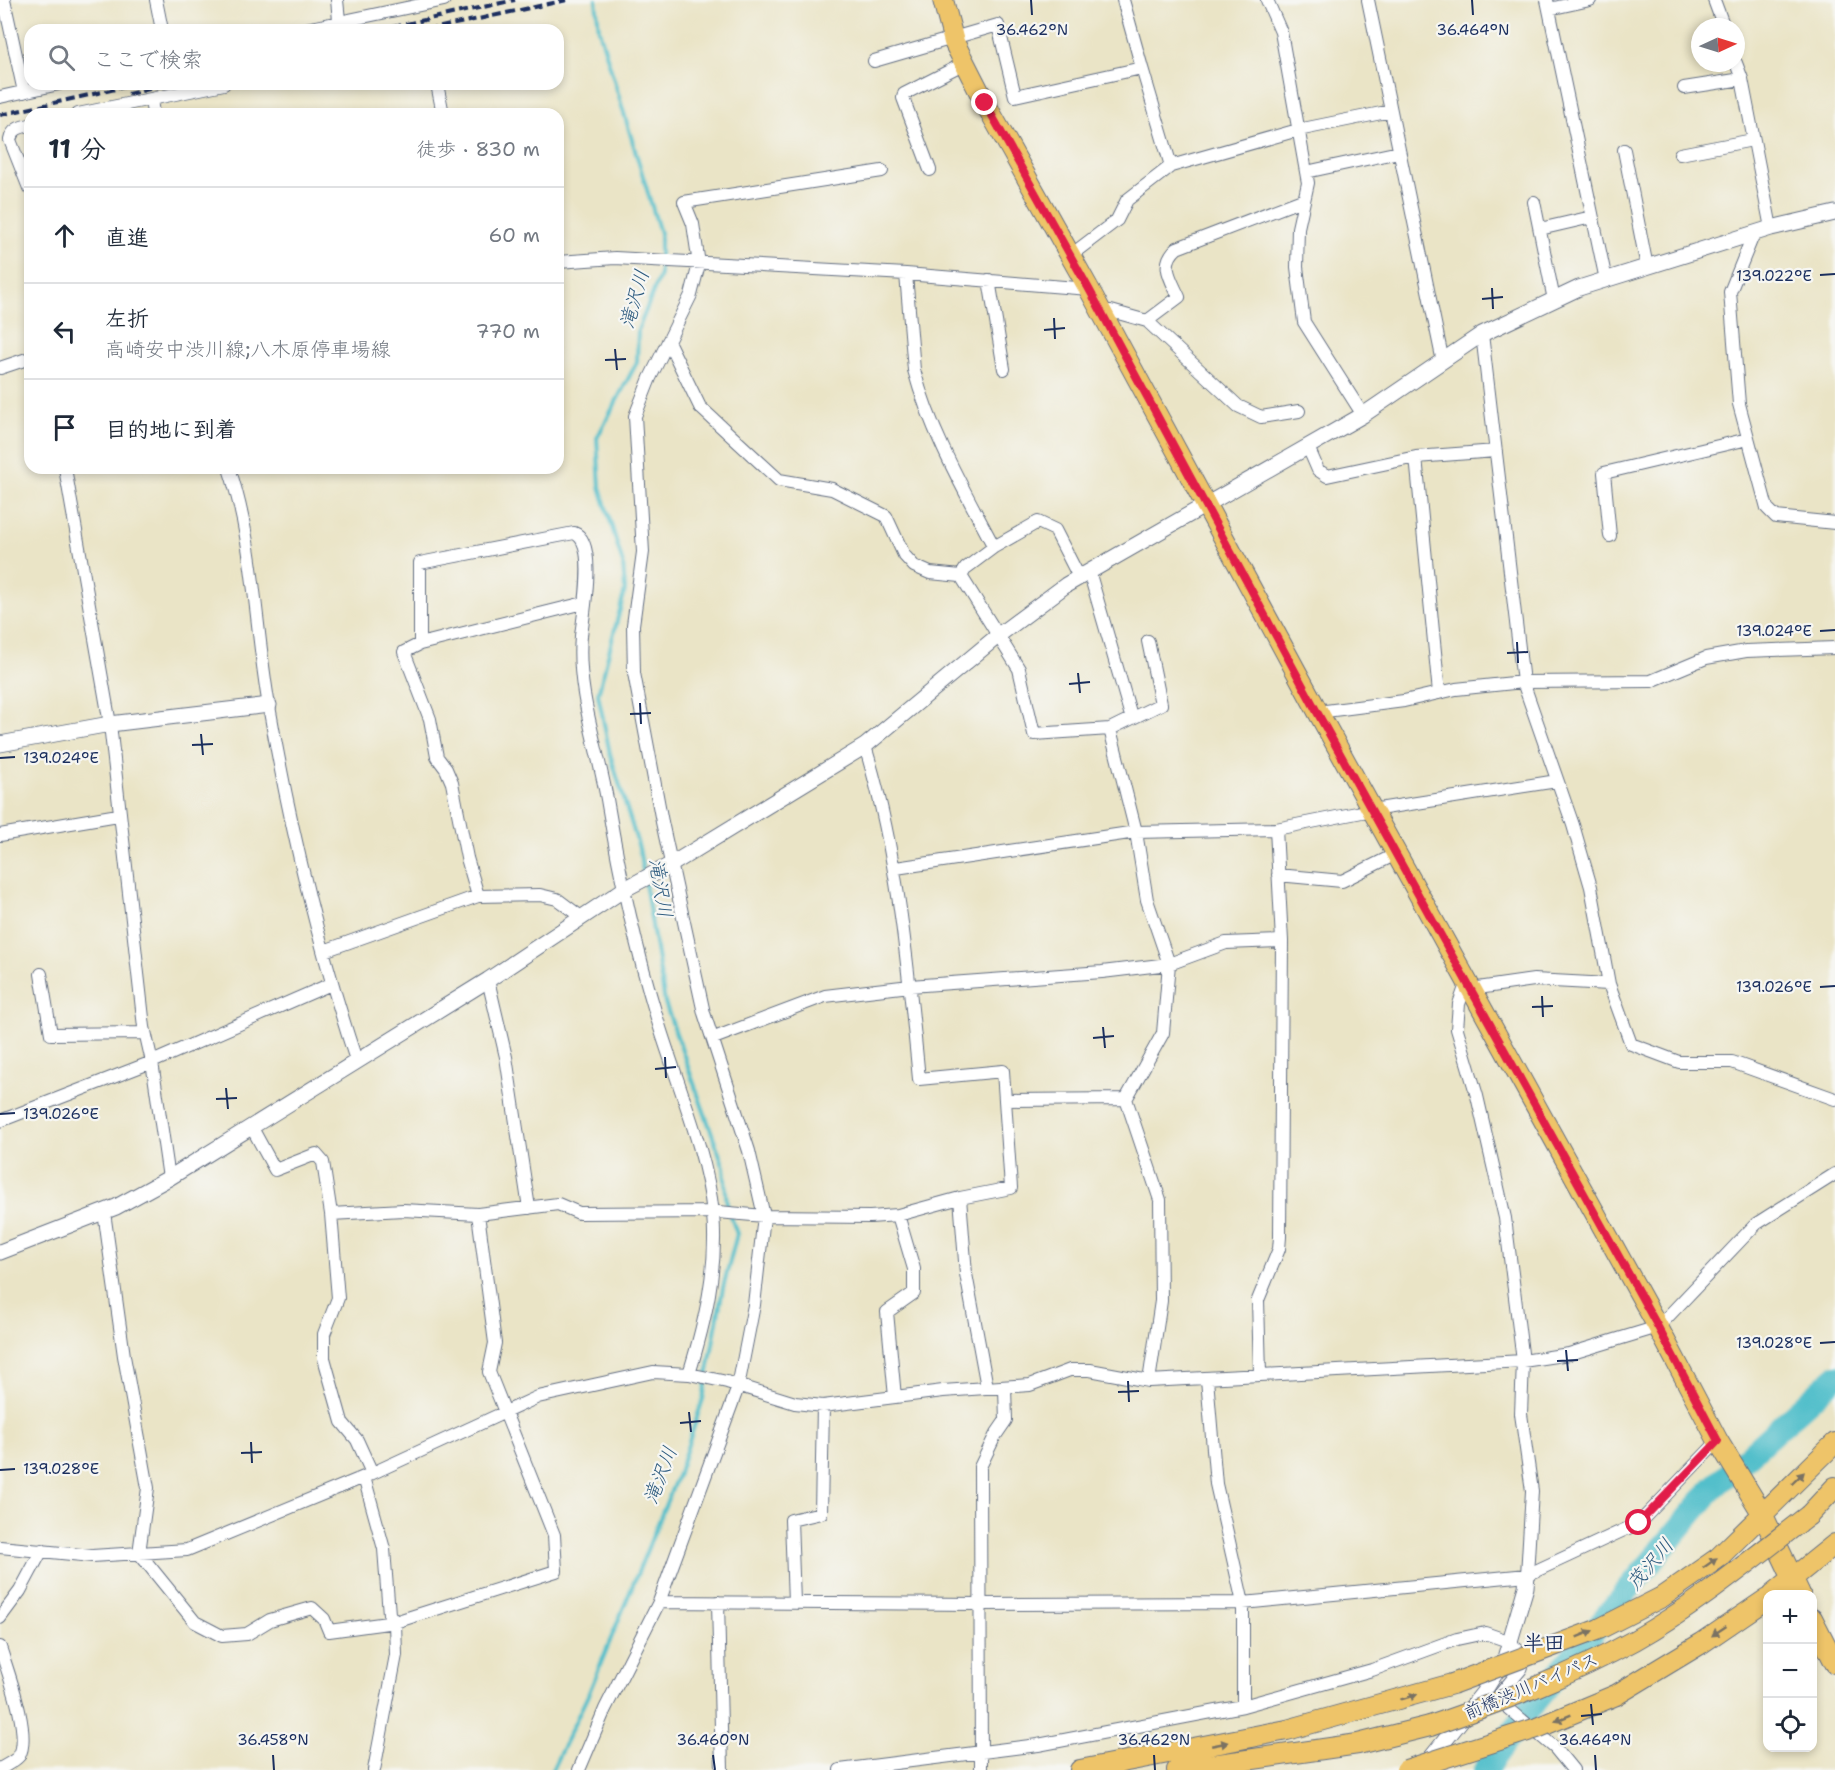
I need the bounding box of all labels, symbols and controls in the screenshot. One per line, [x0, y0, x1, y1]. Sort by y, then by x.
north arrow [1691, 18, 1745, 72]
text: 36.462°N [996, 20, 1068, 40]
text: 36.464°N [1437, 20, 1509, 40]
search box [24, 24, 564, 90]
icon: search [45, 41, 78, 74]
text: ここで検索 [93, 45, 203, 74]
route end [971, 89, 997, 115]
text: 11 分 [48, 131, 106, 166]
text: 徒歩 · 830 m [416, 136, 540, 162]
icon: ahead [48, 219, 81, 252]
text: 60 m [488, 222, 540, 248]
text: 直進 [105, 223, 149, 252]
text: 139.022°E [1736, 266, 1812, 286]
water label: 滝沢川 [613, 267, 655, 331]
text: 左折 [105, 304, 149, 333]
icon: left [48, 315, 81, 348]
text: 770 m [476, 318, 540, 344]
text: 高崎安中渋川線;八木原停車場線 [105, 336, 391, 362]
icon: arrive [48, 411, 81, 444]
text: 目的地に到着 [105, 415, 237, 444]
text: 139.024°E [1736, 621, 1812, 641]
text: 139.024°E [23, 748, 99, 768]
water label: 滝沢川 [643, 856, 679, 920]
text: 139.026°E [1736, 977, 1812, 997]
text: 139.026°E [23, 1104, 99, 1124]
text: 139.028°E [1736, 1333, 1812, 1353]
water label: 滝沢川 [637, 1442, 683, 1508]
text: 139.028°E [23, 1459, 99, 1479]
one-way arrow [1791, 1471, 1806, 1485]
route start [1625, 1509, 1651, 1535]
water label: 茂沢川 [1621, 1533, 1679, 1595]
one-way arrow [1701, 1557, 1717, 1569]
map controls [1763, 1590, 1817, 1752]
button: + [1763, 1590, 1817, 1644]
one-way arrow [1711, 1625, 1727, 1636]
district label: 半田 [1523, 1629, 1565, 1657]
one-way arrow [1576, 1629, 1594, 1638]
button: − [1763, 1644, 1817, 1698]
street label: 前橋渋川バイパス [1460, 1647, 1602, 1725]
one-way arrow [1400, 1692, 1418, 1701]
button: locate [1763, 1698, 1817, 1752]
one-way arrow [1553, 1713, 1571, 1723]
text: 36.458°N [237, 1730, 309, 1750]
text: 36.460°N [677, 1730, 749, 1750]
text: 36.462°N [1118, 1730, 1190, 1750]
text: 36.464°N [1559, 1730, 1631, 1750]
one-way arrow [1211, 1739, 1230, 1748]

